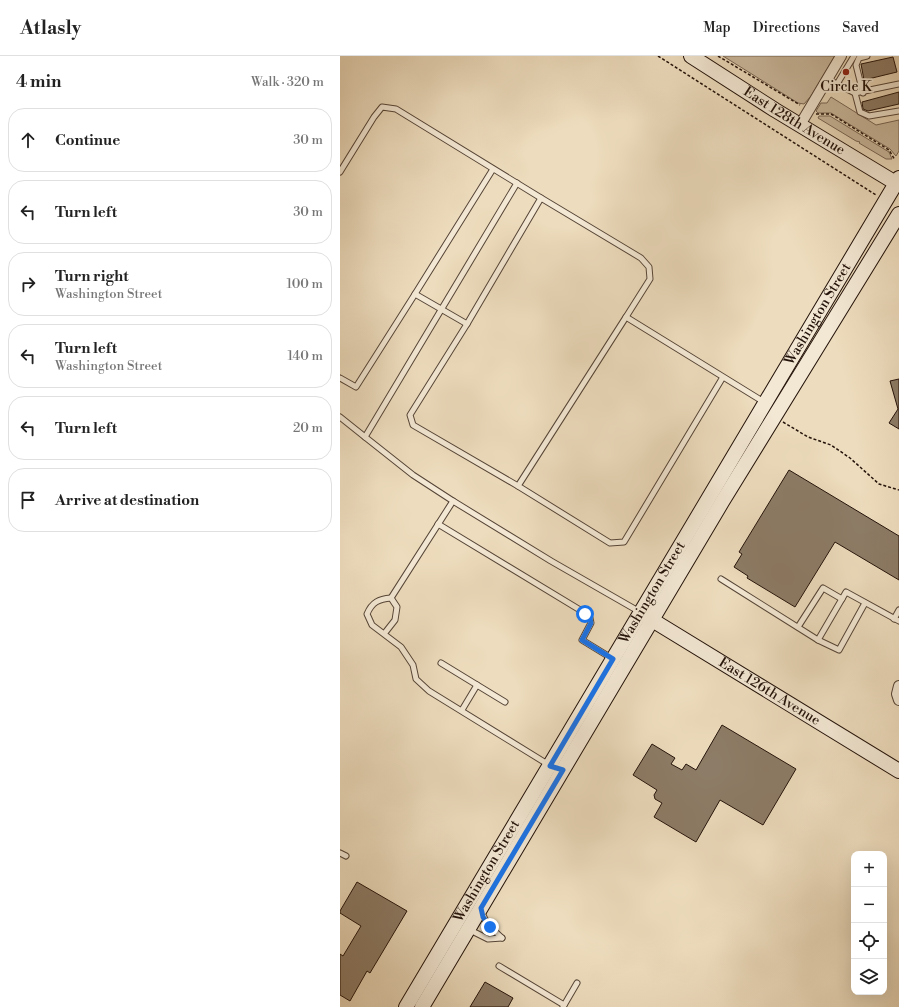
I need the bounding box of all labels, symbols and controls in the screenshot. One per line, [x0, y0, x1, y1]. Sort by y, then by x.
text: Atlasly [20, 16, 81, 40]
text: Map [703, 19, 731, 37]
text: Directions [753, 19, 820, 37]
text: Saved [842, 19, 879, 37]
marker: Circle K [841, 67, 851, 77]
text: 4 min [16, 71, 61, 93]
text: Walk · 320 m [251, 74, 324, 90]
place label: Circle K [820, 78, 872, 96]
street label: East 128th Avenue [740, 83, 848, 159]
icon: ahead [17, 129, 39, 151]
text: Continue [55, 131, 120, 150]
text: 30 m [293, 132, 323, 148]
icon: left [17, 201, 39, 223]
text: Turn left [55, 203, 117, 222]
text: 30 m [293, 204, 323, 220]
street label: Washington Street [780, 260, 855, 369]
text: Turn right [55, 267, 129, 286]
icon: right [17, 273, 39, 295]
text: 100 m [287, 276, 323, 292]
text: Washington Street [55, 286, 162, 302]
text: Turn left [55, 339, 117, 358]
icon: left [17, 345, 39, 367]
text: 140 m [287, 348, 323, 364]
text: Washington Street [55, 358, 162, 374]
icon: left [17, 417, 39, 439]
text: Turn left [55, 419, 117, 438]
text: 20 m [293, 420, 323, 436]
icon: arrive [17, 489, 39, 511]
text: Arrive at destination [55, 491, 199, 510]
street label: Washington Street [615, 538, 690, 648]
route start [576, 605, 594, 623]
street label: East 126th Avenue [715, 654, 824, 730]
street label: Washington Street [449, 817, 524, 926]
map controls [851, 851, 887, 995]
button: + [851, 851, 887, 887]
button: − [851, 887, 887, 923]
route end [481, 918, 499, 936]
button: locate [851, 923, 887, 959]
button: layers [851, 959, 887, 995]

